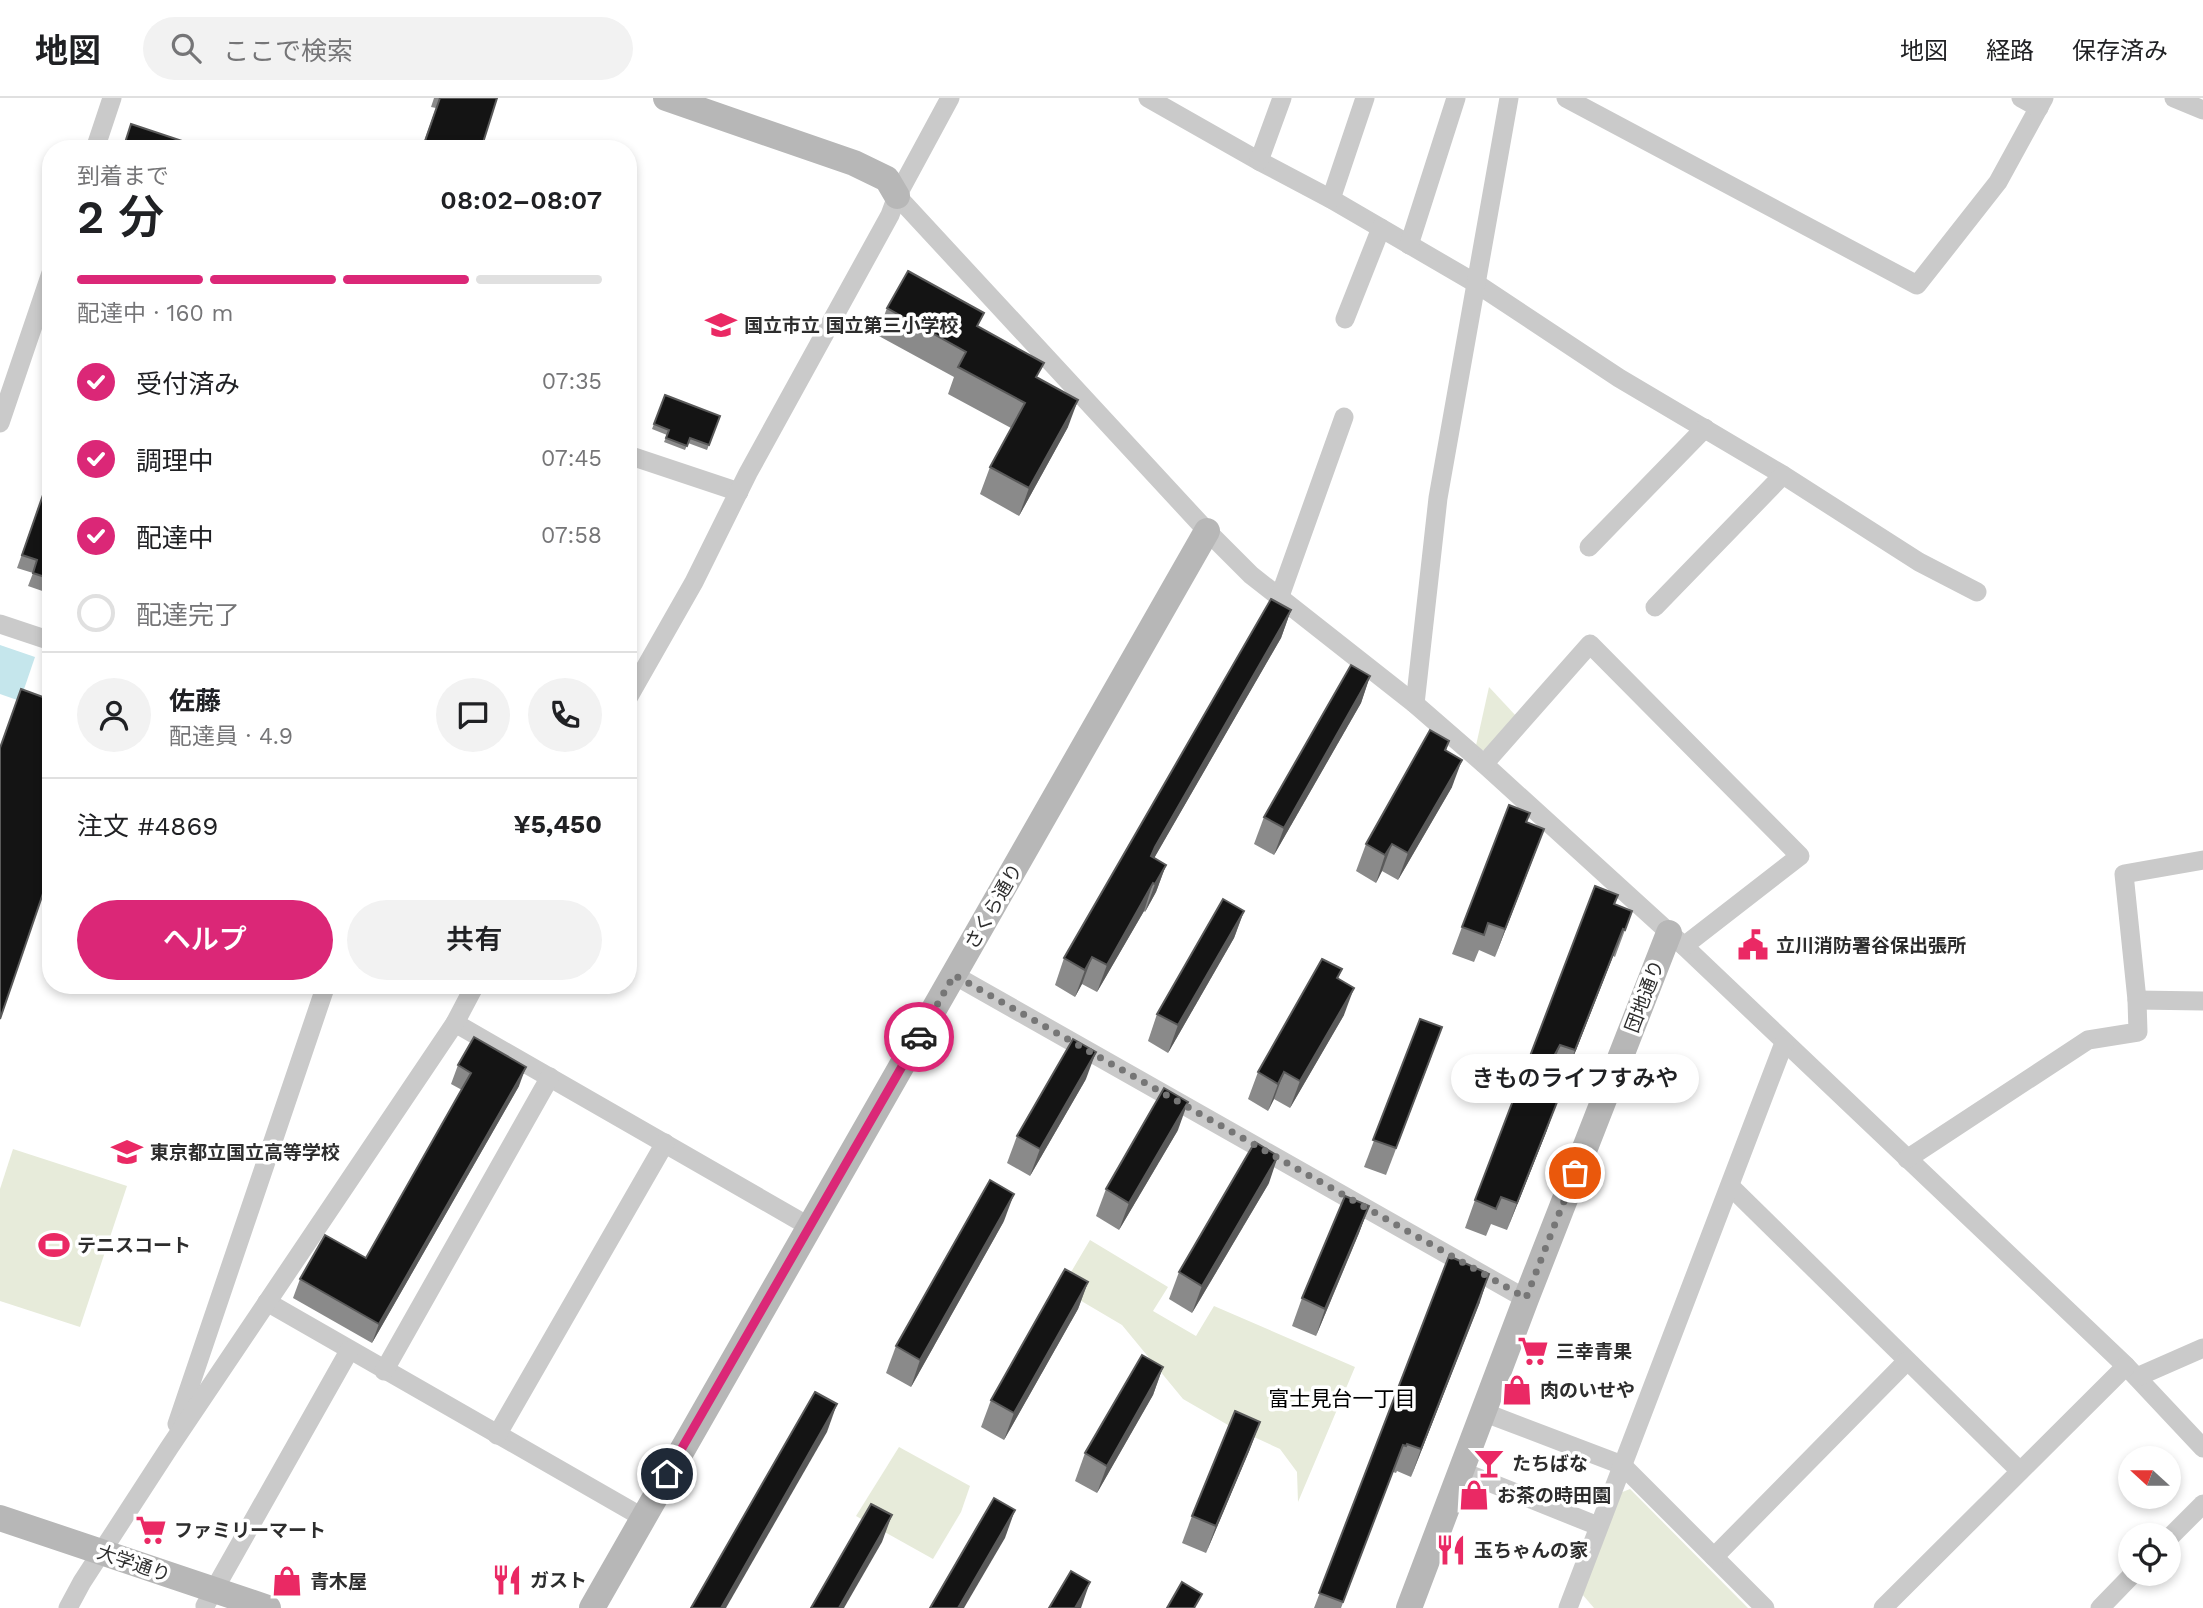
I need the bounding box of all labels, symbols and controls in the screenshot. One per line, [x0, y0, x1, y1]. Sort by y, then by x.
search box [143, 17, 633, 80]
icon: search [167, 29, 205, 67]
text: 地図 [35, 31, 101, 70]
text: ここで検索 [223, 36, 353, 66]
text: 地図 [1900, 37, 1948, 65]
text: 経路 [1986, 37, 2034, 65]
text: 保存済み [2072, 37, 2168, 65]
text: 到着まで [77, 163, 169, 190]
text: 08:02–08:07 [440, 185, 602, 215]
text: 2 分 [77, 190, 164, 244]
text: 配達中 · 160 m [77, 300, 233, 327]
school or university icon: 国立市立 国立第三小学校 [704, 308, 738, 342]
place label: 国立市立 国立第三小学校 [744, 314, 958, 337]
icon: check [77, 363, 115, 401]
text: 07:35 [542, 368, 602, 395]
text: 受付済み [136, 369, 240, 399]
icon: check [77, 440, 115, 478]
text: 07:45 [541, 445, 602, 472]
text: 調理中 [136, 446, 214, 476]
icon: check [77, 517, 115, 555]
text: 07:58 [541, 522, 602, 549]
text: 配達中 [136, 523, 214, 553]
text: 配達完了 [136, 600, 240, 630]
button: person [77, 678, 151, 752]
button: chat [436, 678, 510, 752]
button: phone [528, 678, 602, 752]
text: 佐藤 [169, 686, 221, 716]
text: 配達員 · 4.9 [169, 723, 293, 750]
text: ¥5,450 [513, 809, 602, 839]
text: 注文 #4869 [77, 811, 218, 841]
street label: さくら通り [960, 859, 1027, 953]
button: ヘルプ [77, 900, 333, 980]
button: 共有 [347, 900, 602, 980]
public building icon: 立川消防署谷保出張所 [1736, 928, 1770, 962]
place label: 立川消防署谷保出張所 [1776, 934, 1966, 957]
street label: 団地通り [1620, 957, 1669, 1036]
courier [884, 1002, 954, 1072]
icon: car [900, 1018, 938, 1056]
callout: きものライフすみや [1451, 1054, 1699, 1103]
text: きものライフすみや [1472, 1065, 1679, 1092]
school or university icon: 東京都立国立高等学校 [110, 1135, 144, 1169]
place label: 東京都立国立高等学校 [150, 1141, 340, 1164]
pin [1545, 1143, 1605, 1203]
icon: bag [1556, 1154, 1594, 1192]
sports icon: テニスコート [37, 1228, 71, 1262]
place label: テニスコート [77, 1234, 191, 1257]
supermarket icon: 三幸青果 [1516, 1334, 1550, 1368]
place label: 三幸青果 [1556, 1340, 1632, 1363]
shop icon: 肉のいせや [1500, 1373, 1534, 1407]
place label: 肉のいせや [1540, 1379, 1635, 1402]
district label: 富士見台一丁目 [1269, 1386, 1416, 1411]
pin [637, 1444, 697, 1504]
bar icon: たちばな [1472, 1446, 1506, 1480]
north arrow [2118, 1446, 2180, 1508]
map controls [2118, 1446, 2181, 1586]
place label: たちばな [1512, 1452, 1588, 1475]
icon: home [648, 1455, 686, 1493]
shop icon: お茶の時田園 [1457, 1478, 1491, 1512]
place label: お茶の時田園 [1497, 1484, 1611, 1507]
supermarket icon: ファミリーマート [134, 1513, 168, 1547]
place label: ファミリーマート [174, 1519, 326, 1542]
button: locate [2118, 1523, 2181, 1586]
restaurant icon: 玉ちゃんの家 [1434, 1533, 1468, 1567]
place label: 玉ちゃんの家 [1474, 1539, 1588, 1562]
street label: 大学通り [94, 1540, 174, 1587]
restaurant icon: ガスト [490, 1563, 524, 1597]
shop icon: 青木屋 [270, 1564, 304, 1598]
place label: ガスト [530, 1569, 587, 1592]
place label: 青木屋 [310, 1570, 367, 1593]

